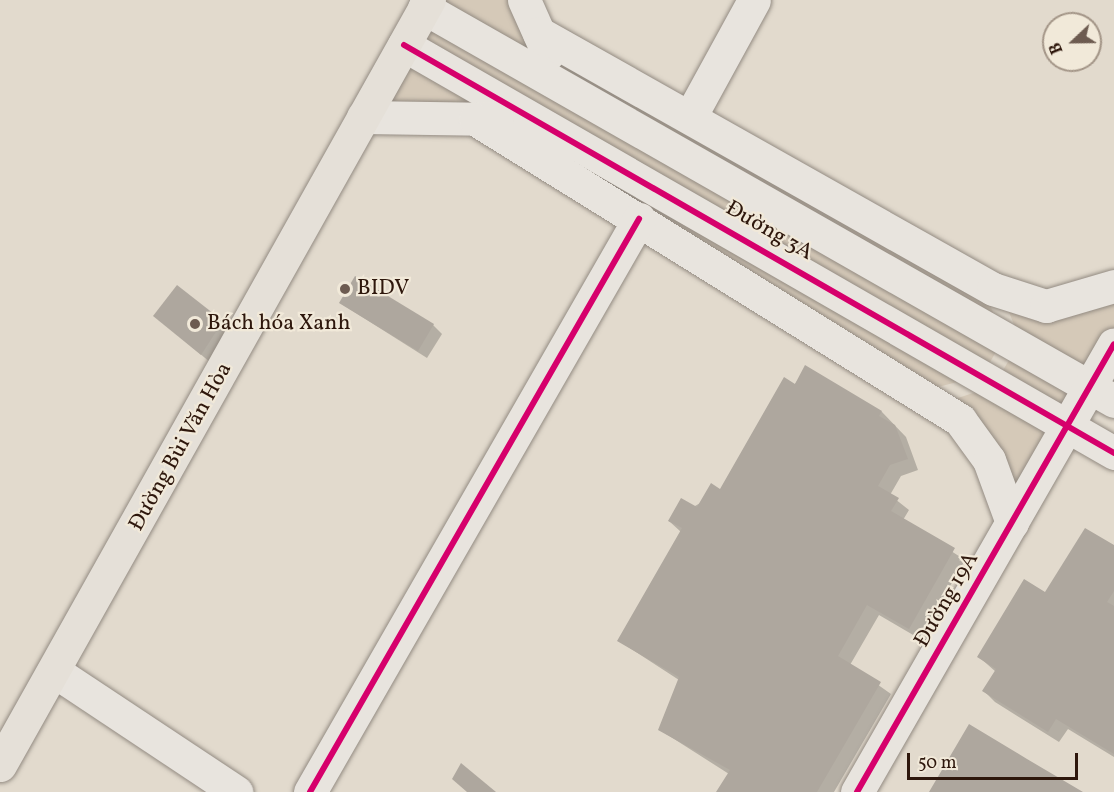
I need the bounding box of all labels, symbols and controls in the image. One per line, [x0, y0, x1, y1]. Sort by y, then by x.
north arrow [1042, 12, 1102, 72]
text: B [1045, 39, 1069, 57]
street label: Đường 3A [720, 195, 818, 267]
place label: BIDV [357, 276, 409, 302]
marker: BIDV [338, 282, 352, 296]
place label: Bách hóa Xanh [207, 311, 351, 337]
marker: Bách hóa Xanh [188, 317, 202, 331]
street label: Đường Bùi Văn Hòa [124, 358, 238, 536]
street label: Đường 19A [909, 548, 985, 652]
scale bar [910, 741, 1081, 779]
text: 50 m [918, 751, 957, 776]

